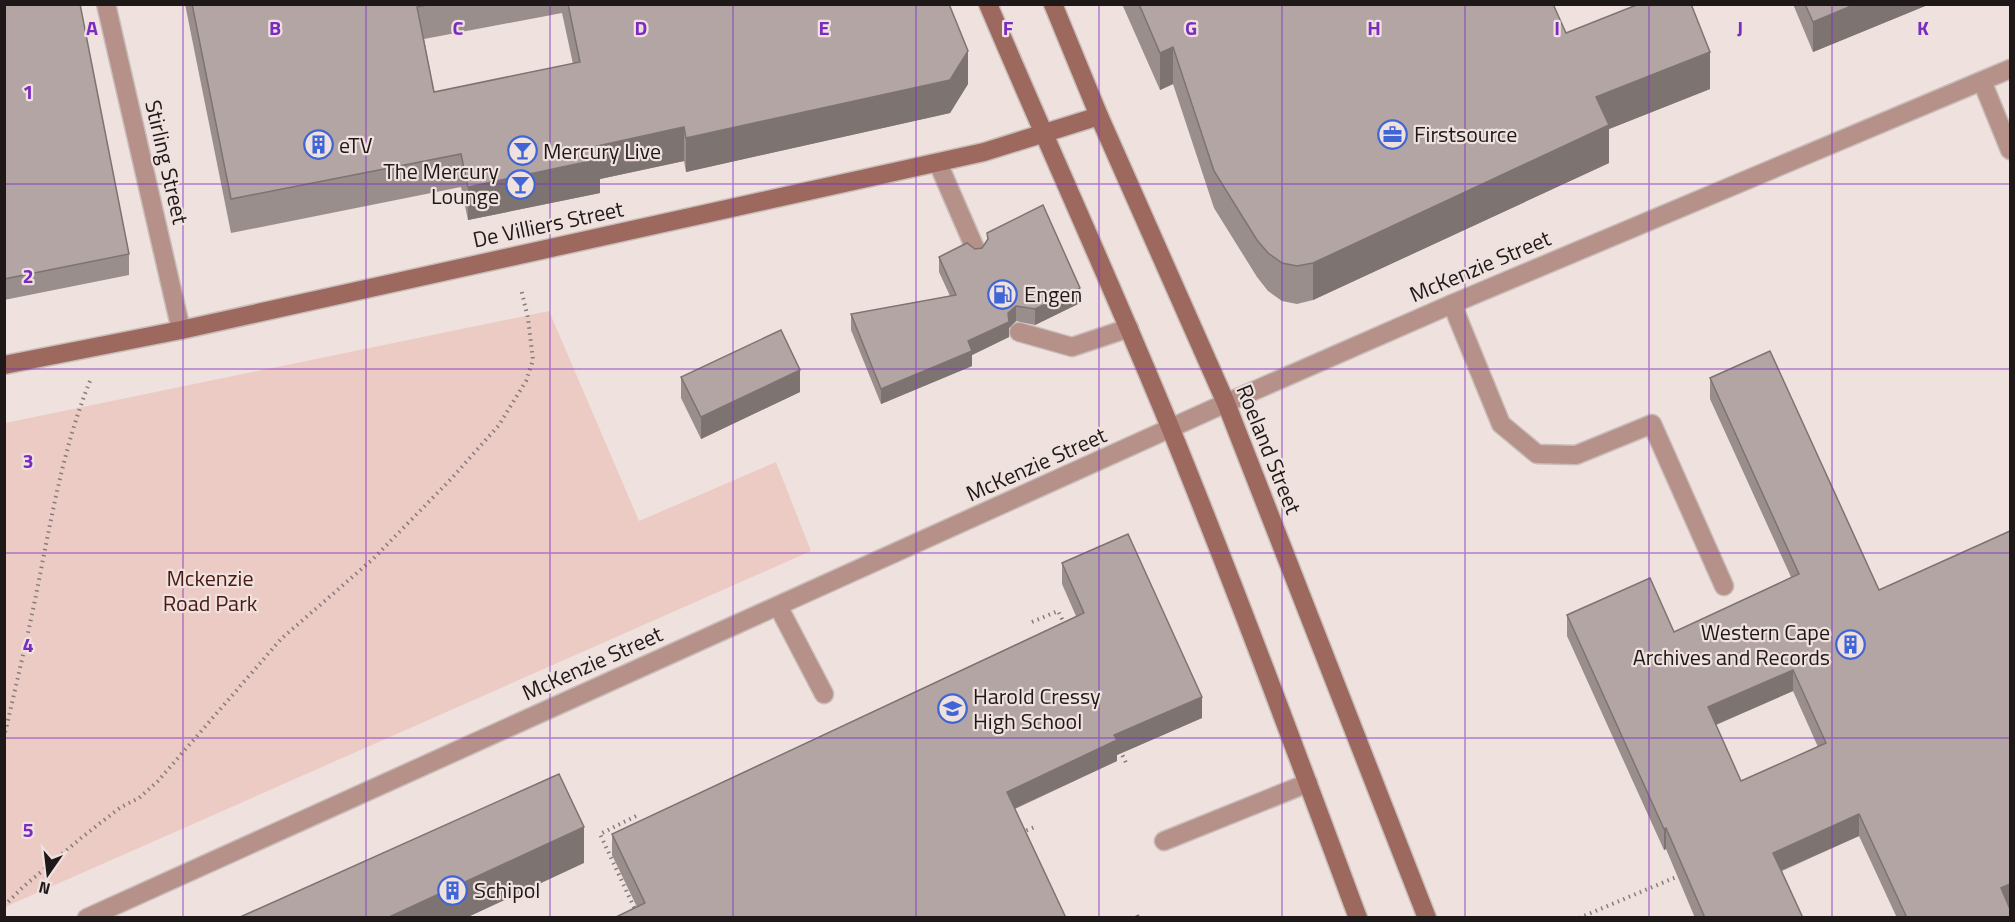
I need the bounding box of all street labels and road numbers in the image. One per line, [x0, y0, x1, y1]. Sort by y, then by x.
street label: Stirling Street [136, 97, 198, 228]
street label: De Villiers Street [470, 191, 627, 257]
street label: McKenzie Street [1404, 221, 1556, 311]
street label: Roeland Street [1228, 379, 1311, 519]
street label: McKenzie Street [960, 418, 1112, 510]
street label: McKenzie Street [516, 617, 668, 709]

